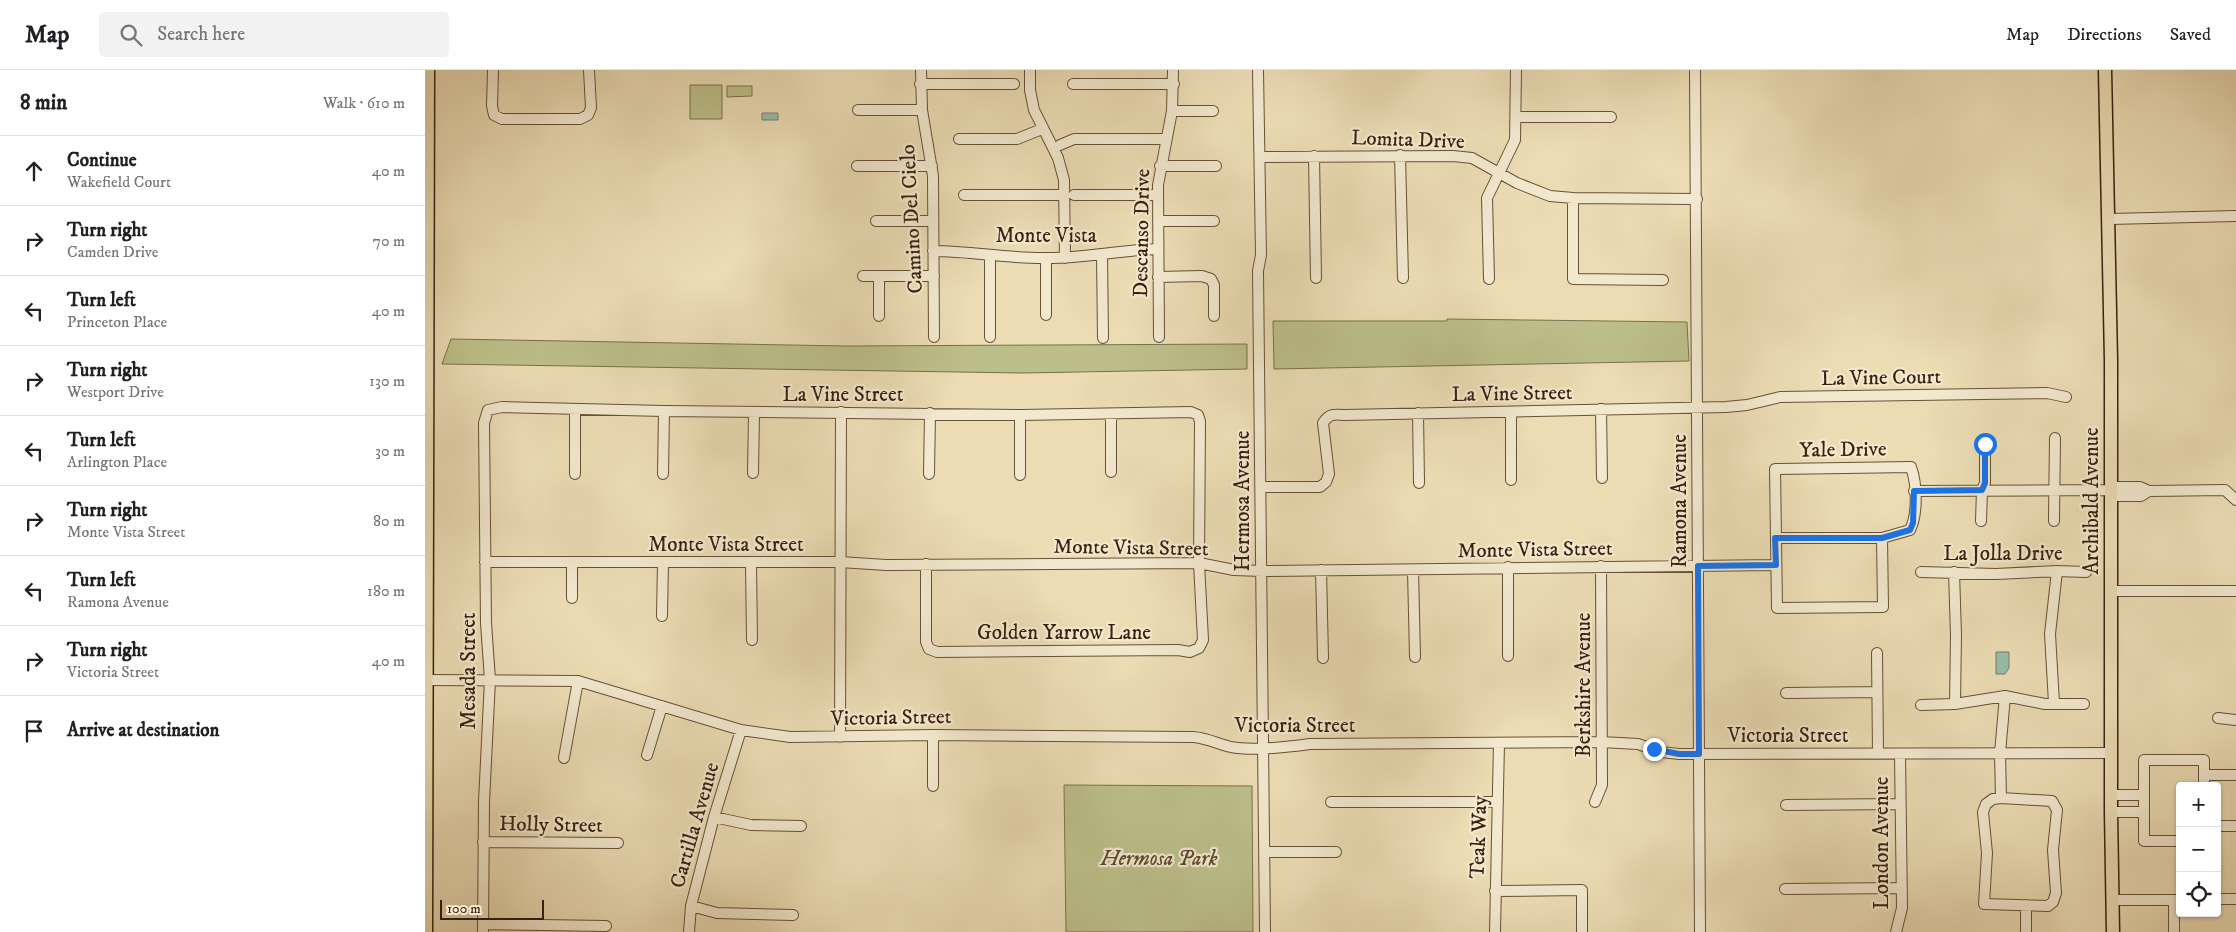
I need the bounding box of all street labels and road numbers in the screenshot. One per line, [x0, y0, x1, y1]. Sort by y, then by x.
street label: Lomita Drive [1351, 125, 1465, 155]
street label: Camino Del Cielo [895, 144, 929, 294]
street label: Descanso Drive [1128, 168, 1156, 298]
street label: Monte Vista [995, 223, 1097, 249]
street label: La Vine Court [1821, 364, 1942, 392]
street label: La Vine Street [1451, 380, 1573, 408]
street label: La Vine Street [783, 382, 904, 408]
street label: Archibald Avenue [2079, 427, 2105, 575]
street label: Hermosa Avenue [1230, 430, 1256, 571]
street label: Ramona Avenue [1667, 434, 1693, 568]
street label: Yale Drive [1799, 436, 1887, 464]
street label: Monte Vista Street [648, 532, 804, 558]
street label: Monte Vista Street [1053, 534, 1209, 562]
street label: Monte Vista Street [1457, 536, 1613, 564]
street label: La Jolla Drive [1943, 541, 2063, 567]
street label: Mesada Street [456, 612, 482, 730]
street label: Berkshire Avenue [1571, 612, 1597, 758]
street label: Golden Yarrow Lane [977, 620, 1151, 646]
street label: Victoria Street [829, 704, 952, 732]
street label: Victoria Street [1234, 713, 1356, 739]
street label: Victoria Street [1727, 723, 1849, 749]
street label: Cartilla Avenue [665, 759, 725, 891]
street label: London Avenue [1869, 776, 1895, 909]
street label: Teak Way [1465, 794, 1493, 879]
street label: Holly Street [499, 811, 603, 839]

